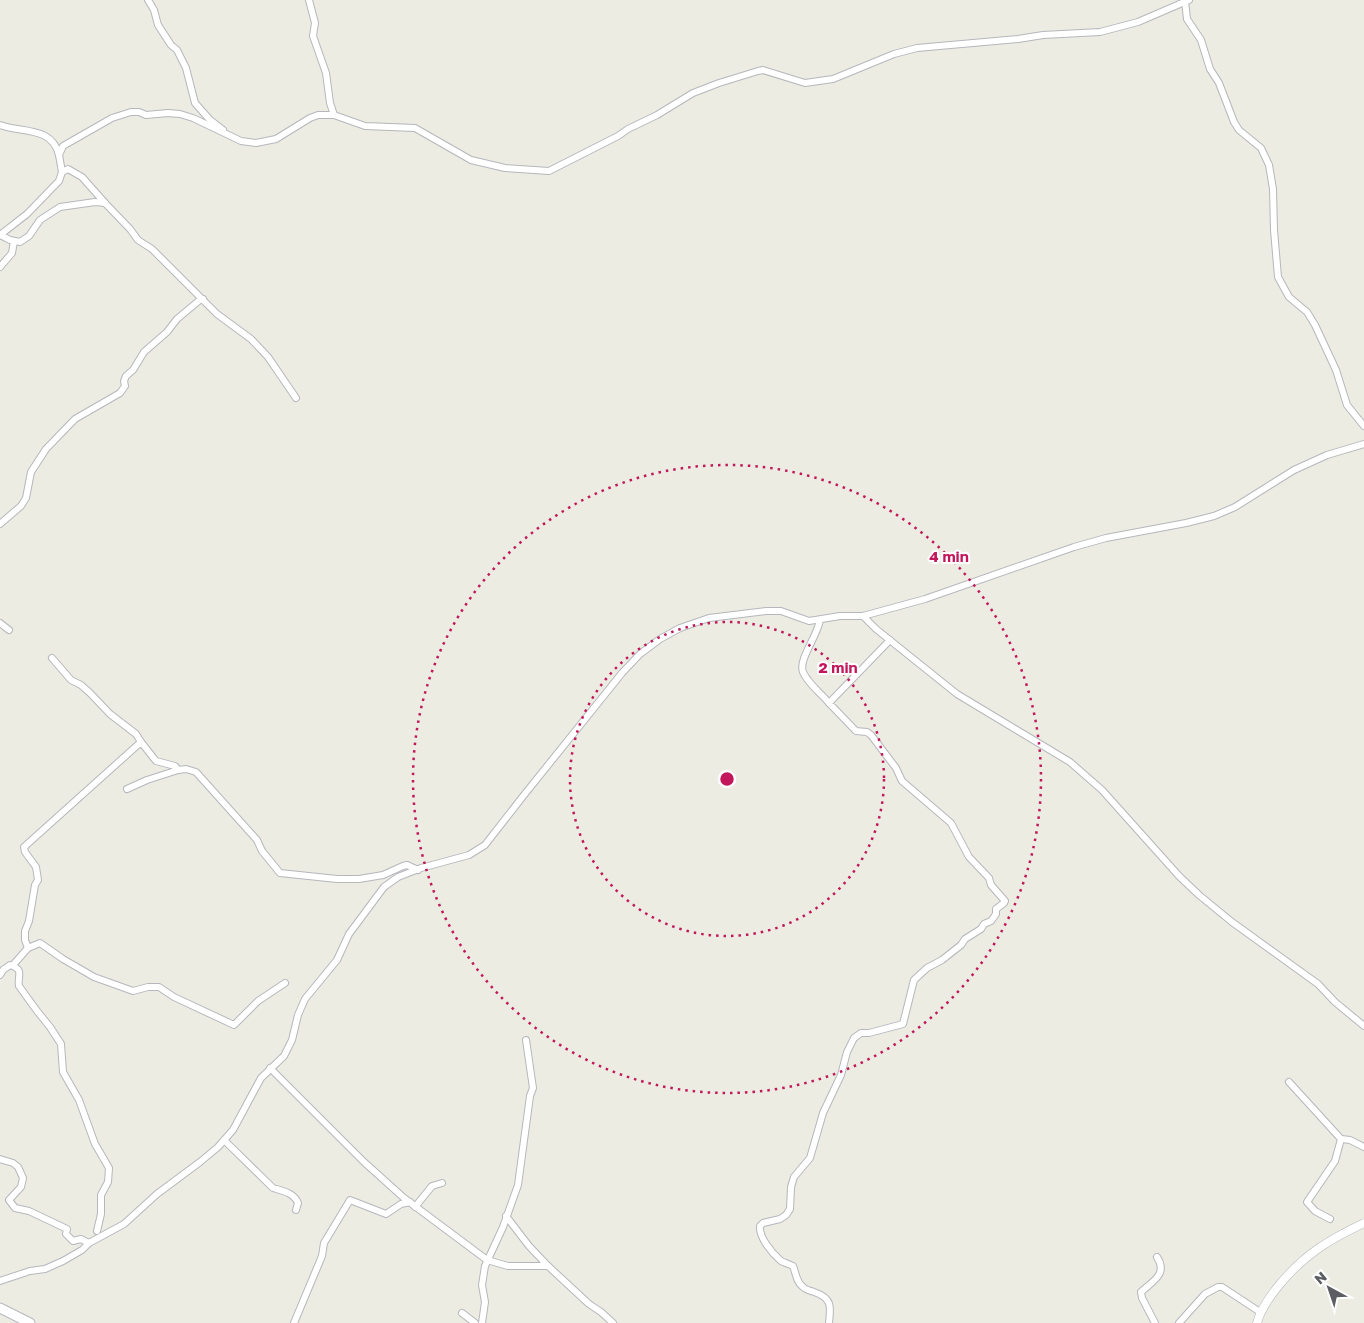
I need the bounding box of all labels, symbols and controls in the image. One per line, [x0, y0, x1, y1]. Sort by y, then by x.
text: 4 min [929, 547, 969, 565]
text: 2 min [818, 658, 858, 676]
centre of rings [718, 770, 736, 788]
north arrow [1304, 1263, 1354, 1313]
text: N [1311, 1268, 1330, 1288]

